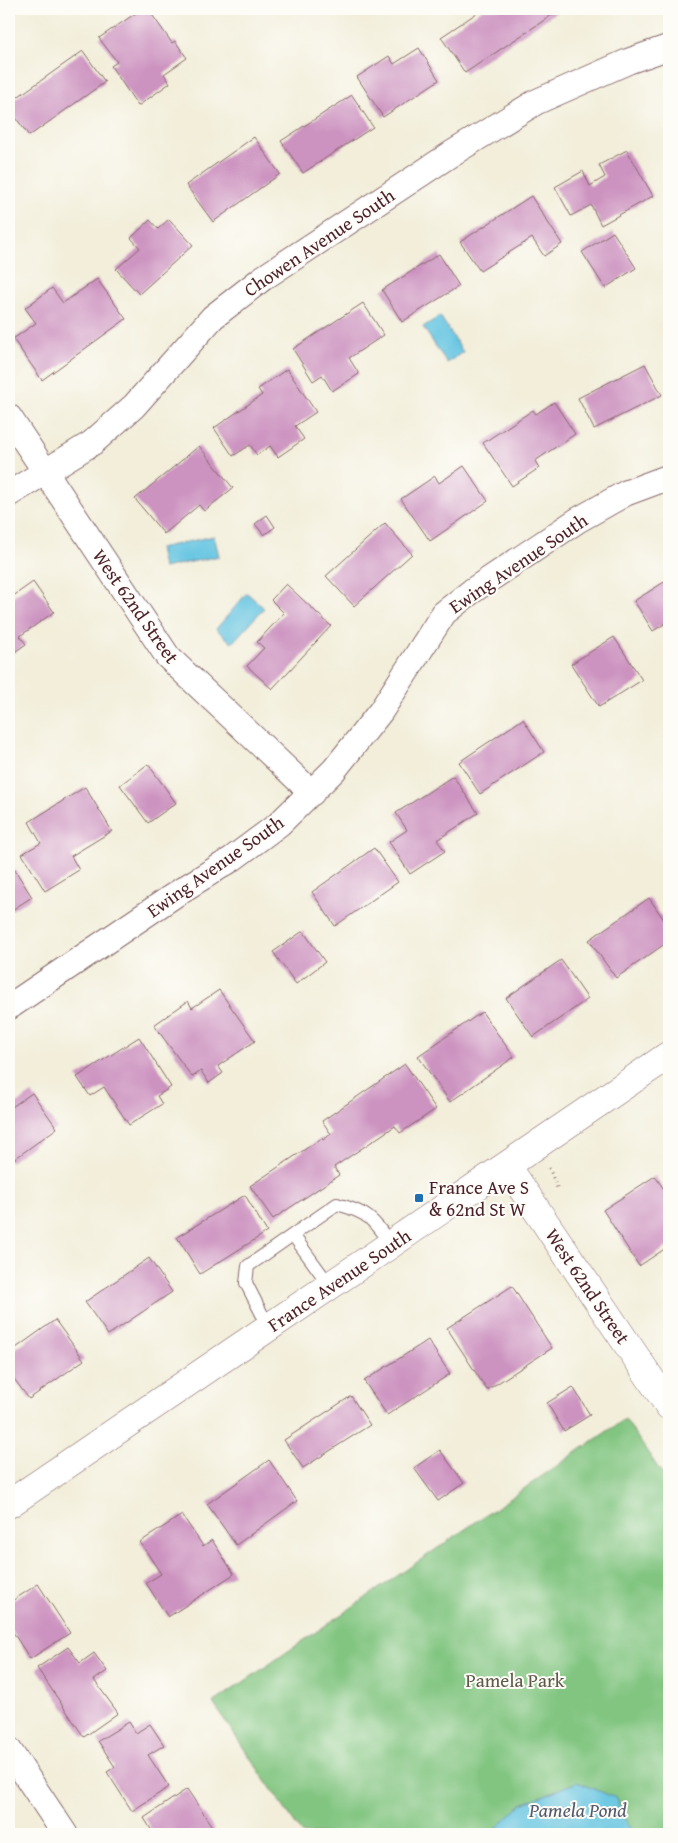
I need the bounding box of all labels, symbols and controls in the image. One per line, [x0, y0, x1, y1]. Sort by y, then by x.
street label: Chowen Avenue South [238, 181, 400, 303]
street label: Ewing Avenue South [443, 506, 593, 620]
street label: West 62nd Street [86, 543, 186, 669]
street label: Ewing Avenue South [141, 808, 290, 924]
place label: France Ave S & 62nd St W [429, 1173, 529, 1223]
marker: France Ave S & 62nd St W [413, 1192, 425, 1204]
street label: France Avenue South [262, 1221, 416, 1338]
street label: West 62nd Street [539, 1223, 637, 1350]
park label: Pamela Park [466, 1666, 565, 1694]
water label: Pamela Pond [528, 1795, 627, 1824]

